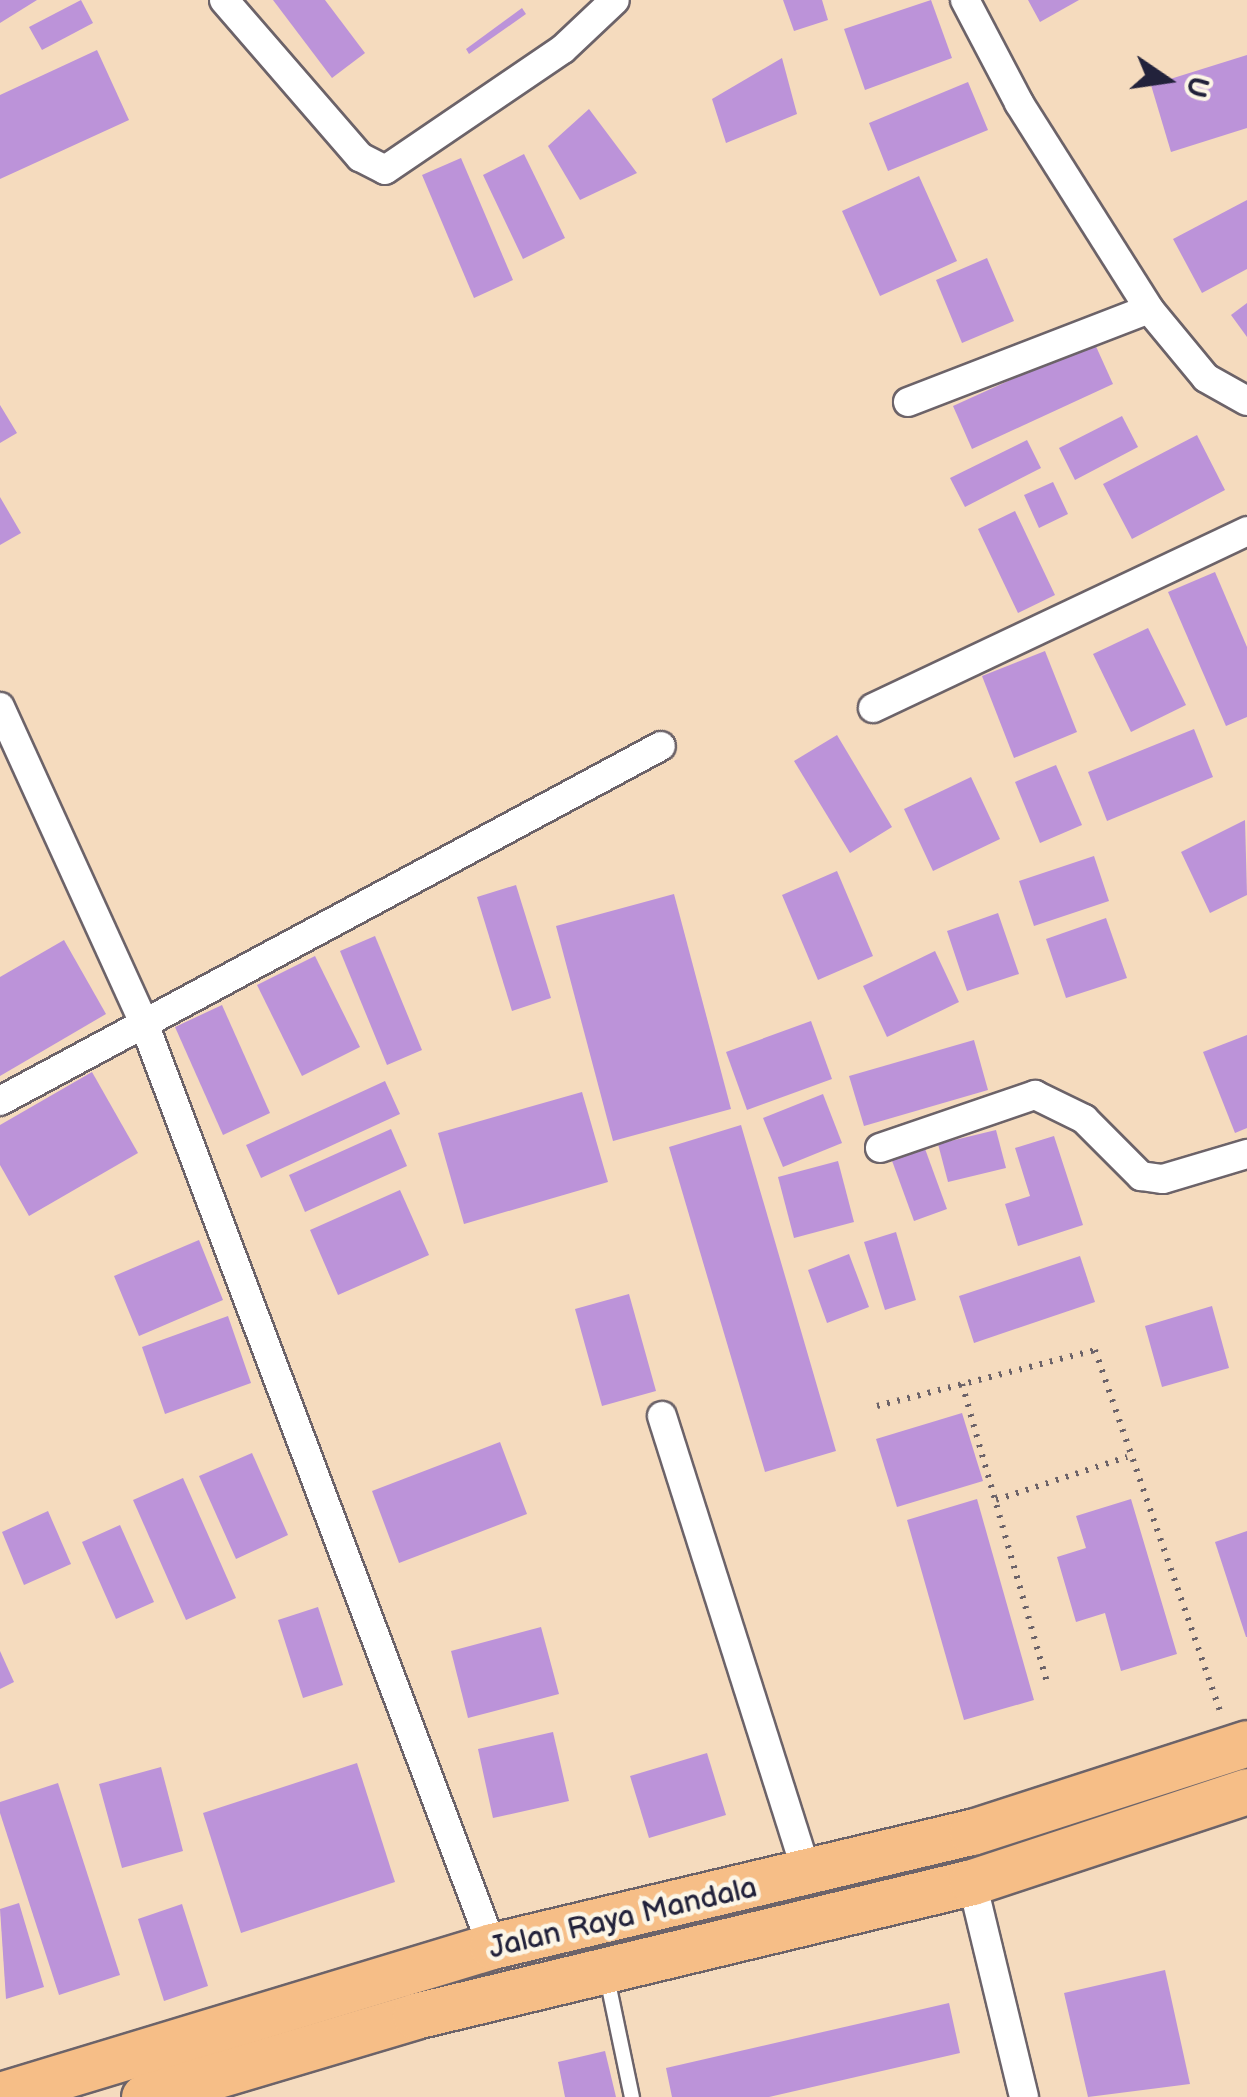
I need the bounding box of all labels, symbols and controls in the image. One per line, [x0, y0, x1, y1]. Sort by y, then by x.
north arrow [1117, 30, 1217, 130]
text: U [1178, 73, 1215, 100]
street label: Jalan Raya Mandala [485, 1870, 761, 1966]

